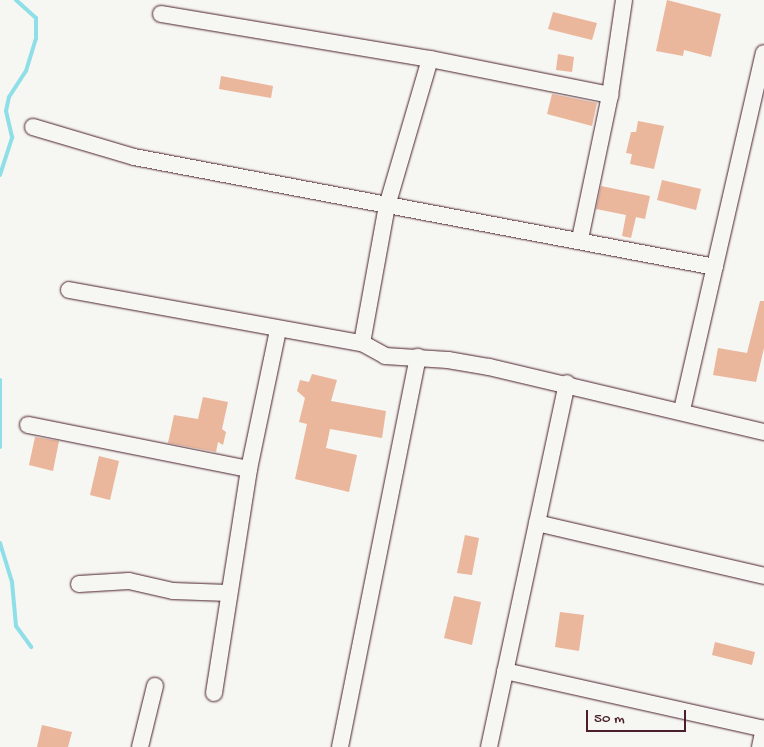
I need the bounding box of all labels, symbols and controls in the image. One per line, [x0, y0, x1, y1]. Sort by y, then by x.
scale bar [589, 700, 689, 732]
text: 50 m [594, 710, 625, 728]

